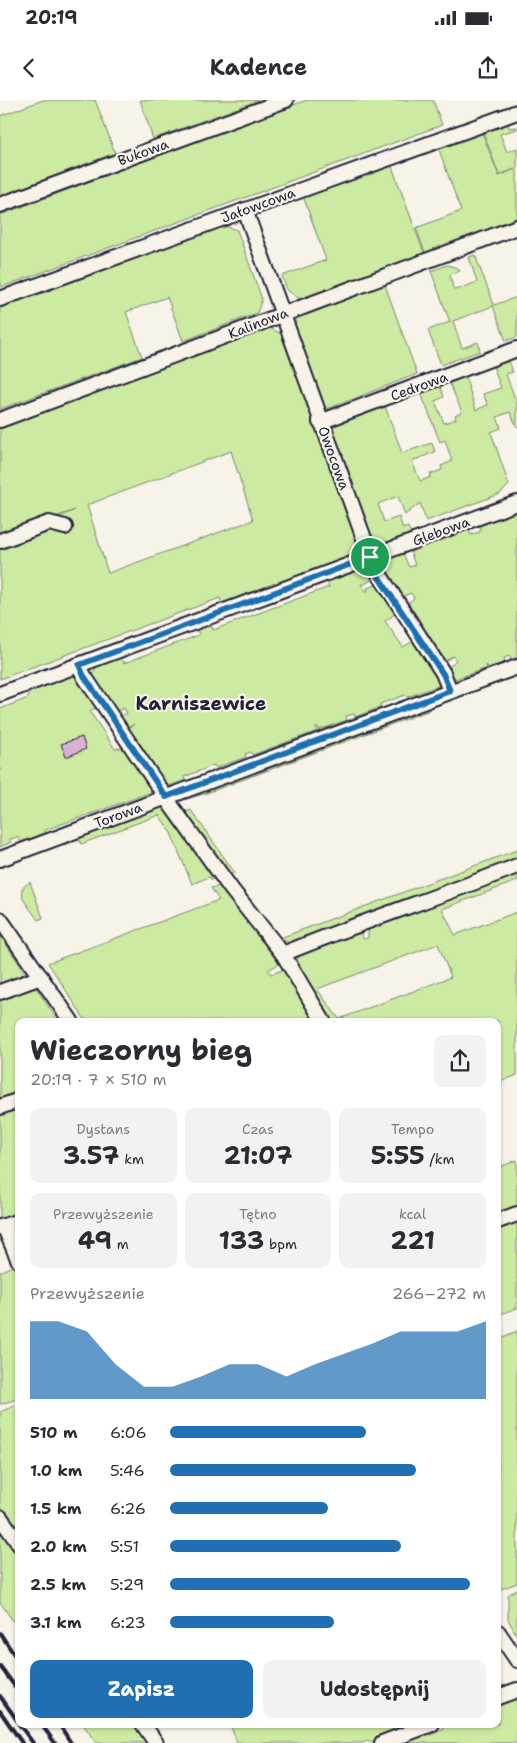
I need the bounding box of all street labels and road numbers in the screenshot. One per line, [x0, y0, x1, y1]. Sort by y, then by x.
street label: Bukowa [115, 134, 171, 169]
street label: Jałowcowa [218, 183, 298, 227]
street label: Kalinowa [226, 303, 291, 343]
street label: Cedrowa [388, 367, 450, 405]
street label: Owocowa [314, 424, 354, 493]
street label: Glebowa [410, 512, 472, 550]
street label: Torowa [91, 798, 145, 832]

